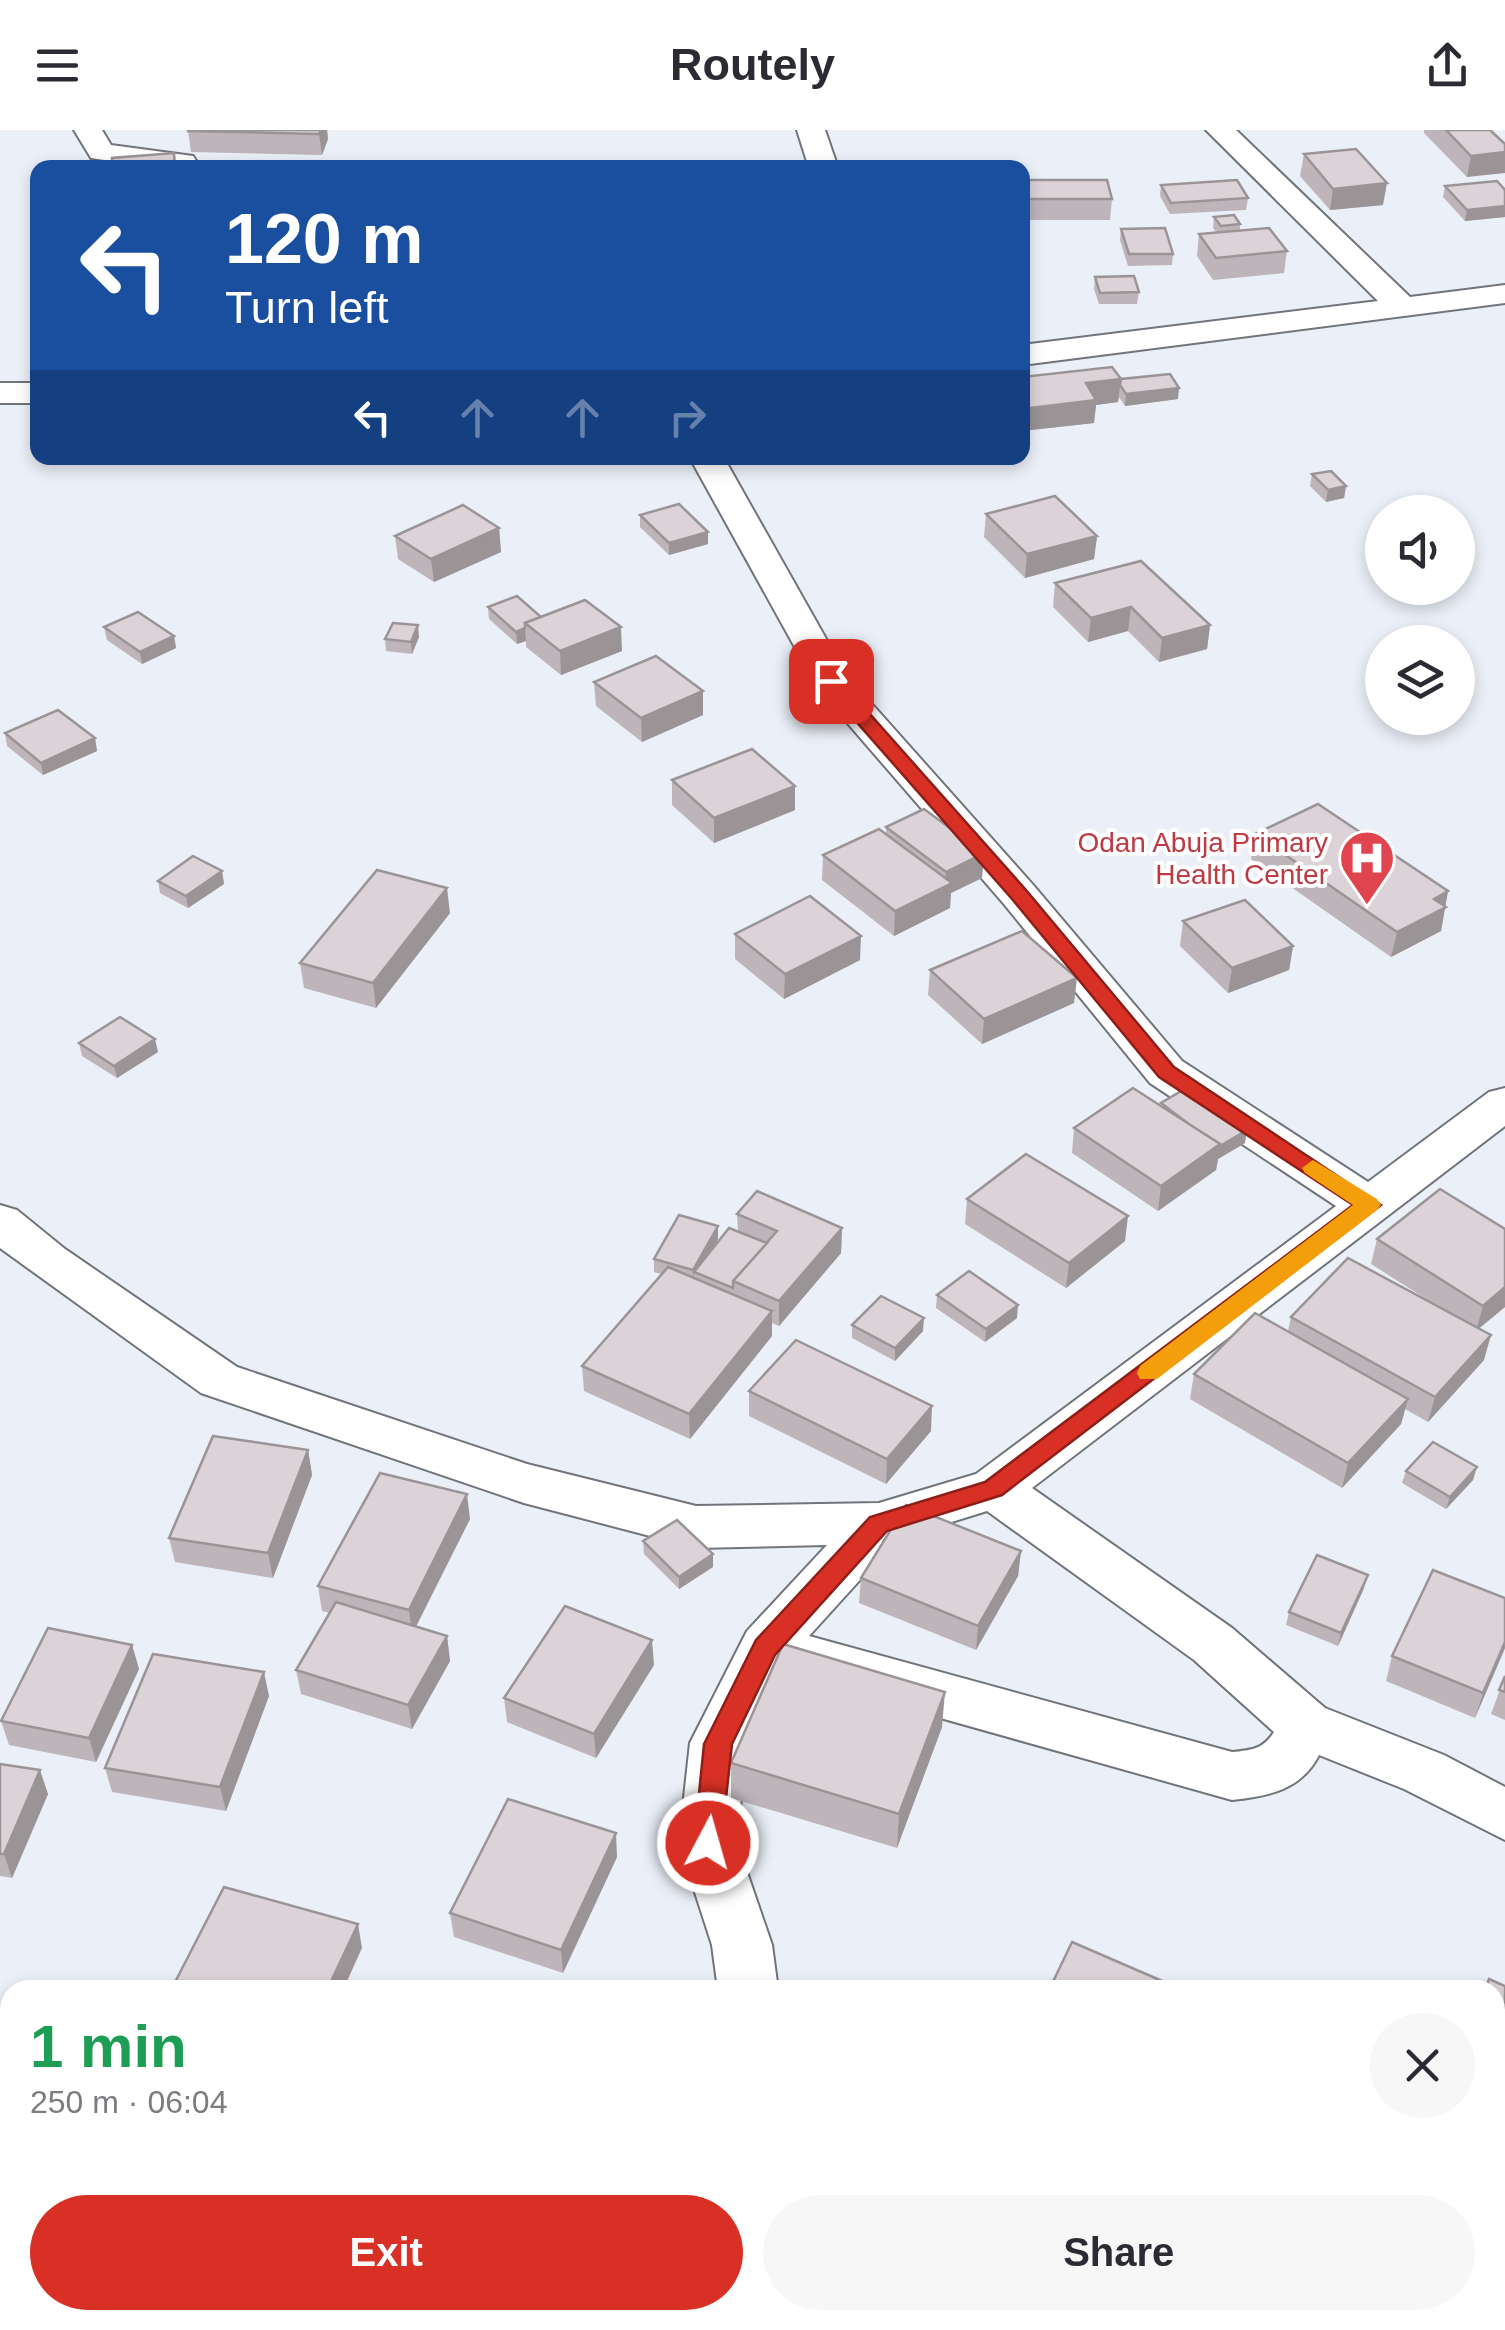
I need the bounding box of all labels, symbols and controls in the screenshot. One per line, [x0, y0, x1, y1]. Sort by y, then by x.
icon: menu [30, 38, 85, 93]
icon: share [1420, 38, 1475, 93]
text: Routely [670, 39, 835, 90]
icon: left [60, 200, 190, 330]
text: 120 m [225, 200, 423, 278]
text: Turn left [225, 282, 388, 333]
icon: left [345, 390, 400, 445]
icon: ahead [450, 390, 505, 445]
icon: ahead [555, 390, 610, 445]
icon: right [660, 390, 715, 445]
map controls [1365, 495, 1475, 735]
button: sound [1365, 495, 1475, 605]
button: layers [1365, 625, 1475, 735]
pin [789, 639, 874, 724]
icon: arrive [804, 654, 859, 709]
place label: Odan Abuja Primary Health Center [1077, 827, 1328, 890]
hospital icon: Odan Abuja Primary Health Center [1337, 828, 1397, 907]
position arrow [656, 1791, 760, 1895]
text: 1 min [30, 2013, 187, 2080]
button: close [1370, 2013, 1475, 2118]
text: 250 m · 06:04 [30, 2084, 227, 2120]
button: Exit [30, 2195, 743, 2310]
button: Share [763, 2195, 1475, 2310]

